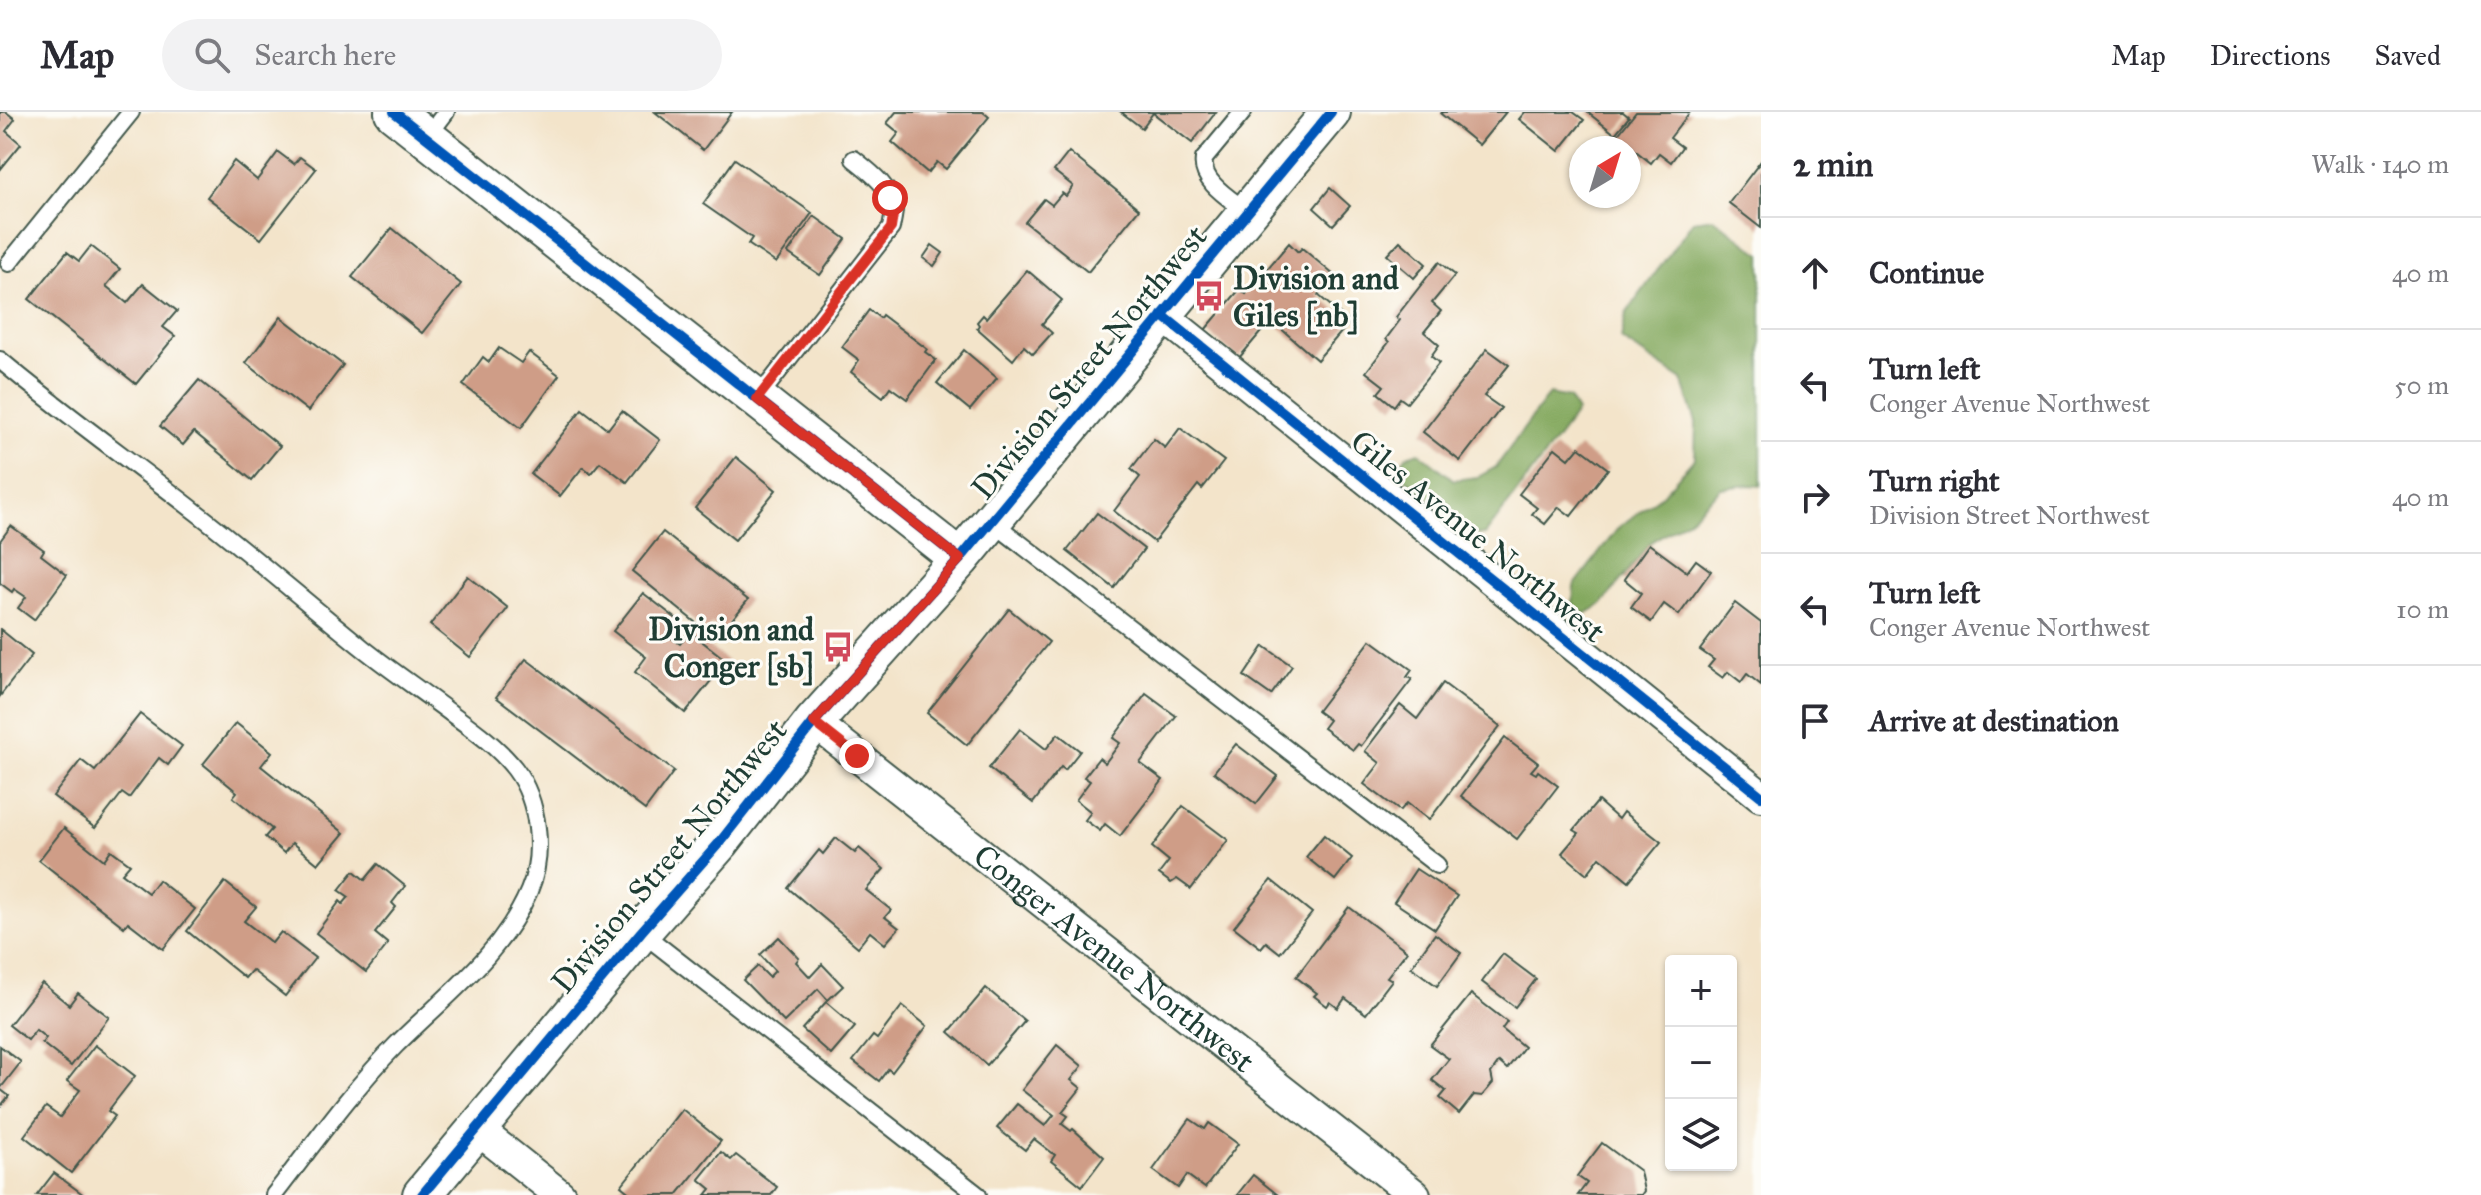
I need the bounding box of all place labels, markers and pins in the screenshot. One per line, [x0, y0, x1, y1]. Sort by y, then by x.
place label: Division and Giles [nb] [1233, 259, 1400, 335]
bus stop icon: Division and Giles [nb] [1192, 279, 1226, 313]
place label: Division and Conger [sb] [648, 610, 815, 686]
bus stop icon: Division and Conger [sb] [821, 630, 855, 664]

